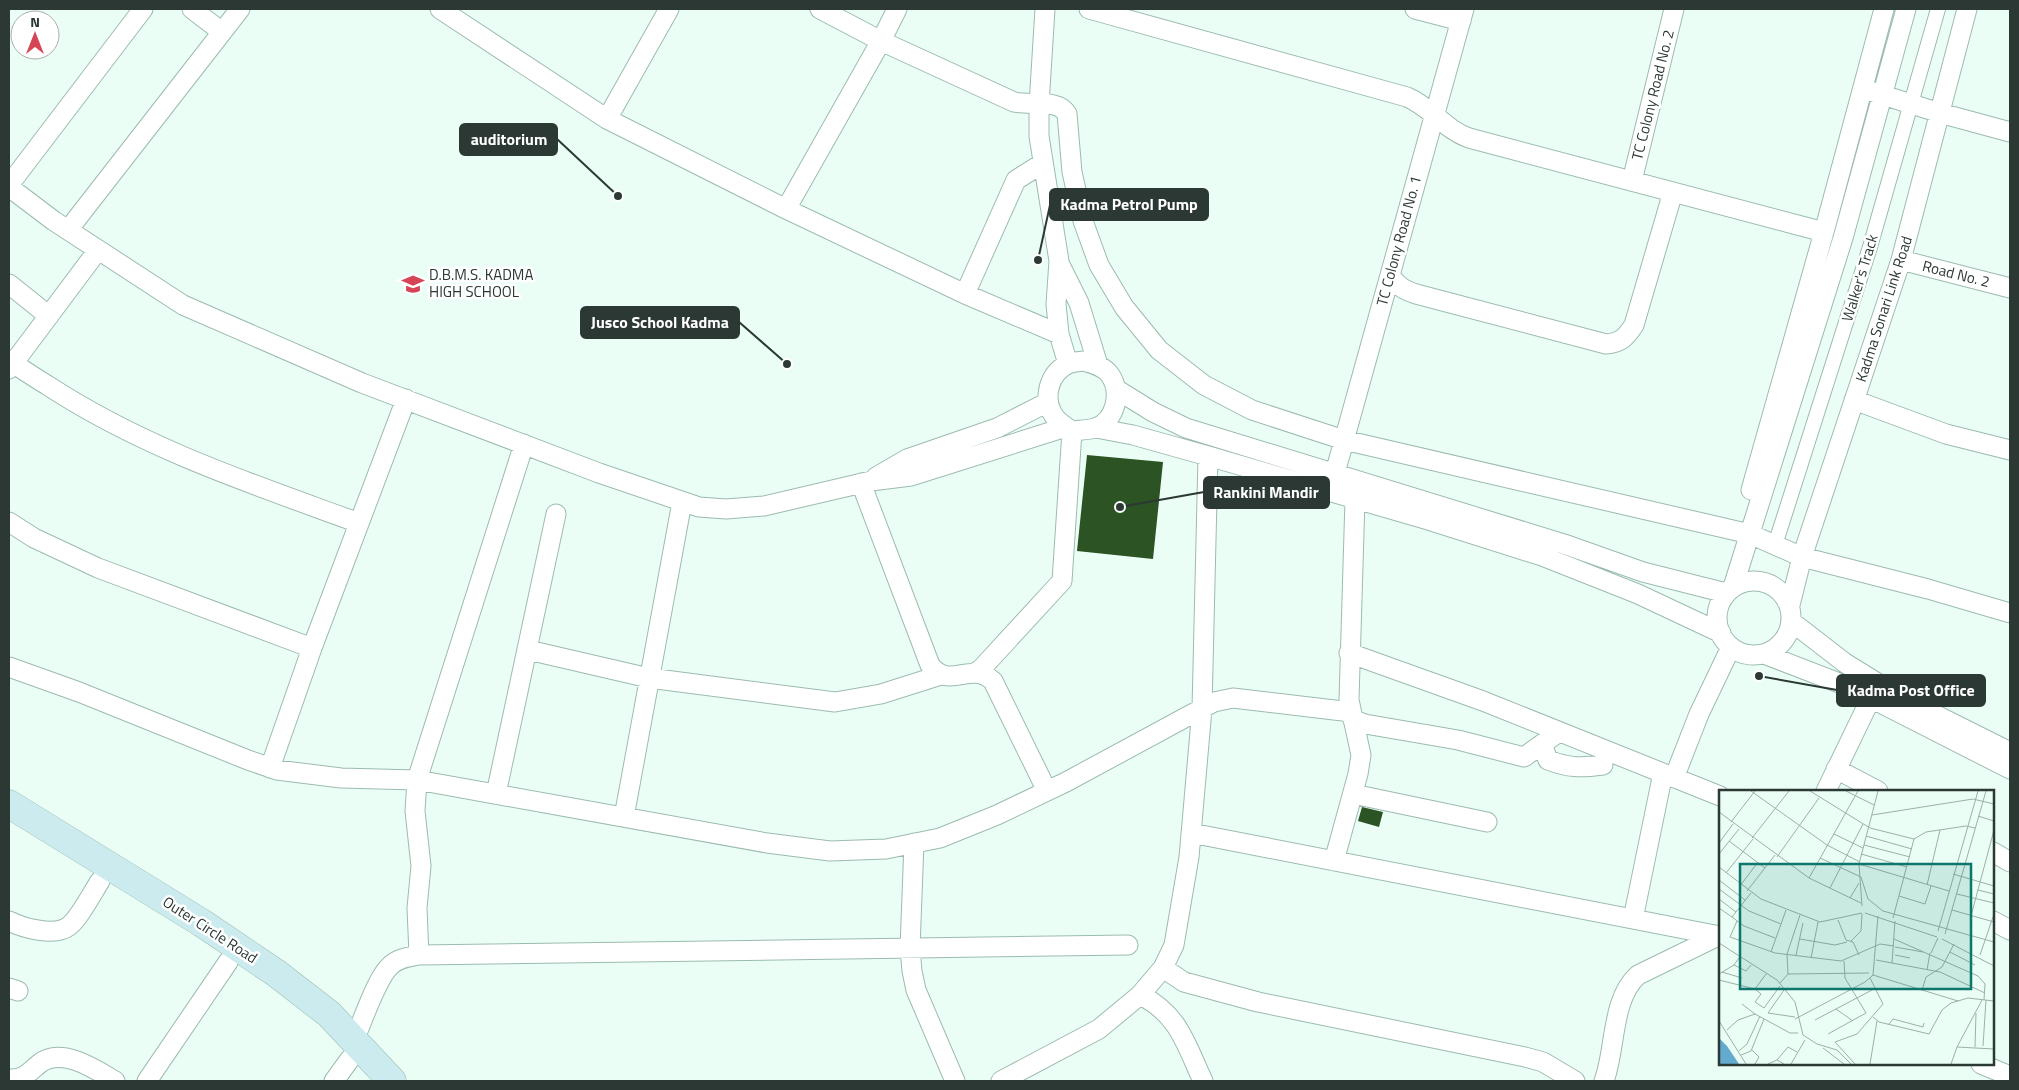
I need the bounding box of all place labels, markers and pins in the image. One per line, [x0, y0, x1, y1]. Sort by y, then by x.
callout: auditorium [460, 124, 557, 155]
callout: Kadma Petrol Pump [1050, 189, 1208, 220]
place label: D.B.M.S. KADMA HIGH SCHOOL [429, 263, 533, 303]
school or university icon: D.B.M.S. KADMA HIGH SCHOOL [400, 271, 426, 297]
callout: Jusco School Kadma [581, 307, 739, 338]
callout: Rankini Mandir [1204, 477, 1329, 508]
callout: Kadma Post Office [1837, 675, 1985, 706]

